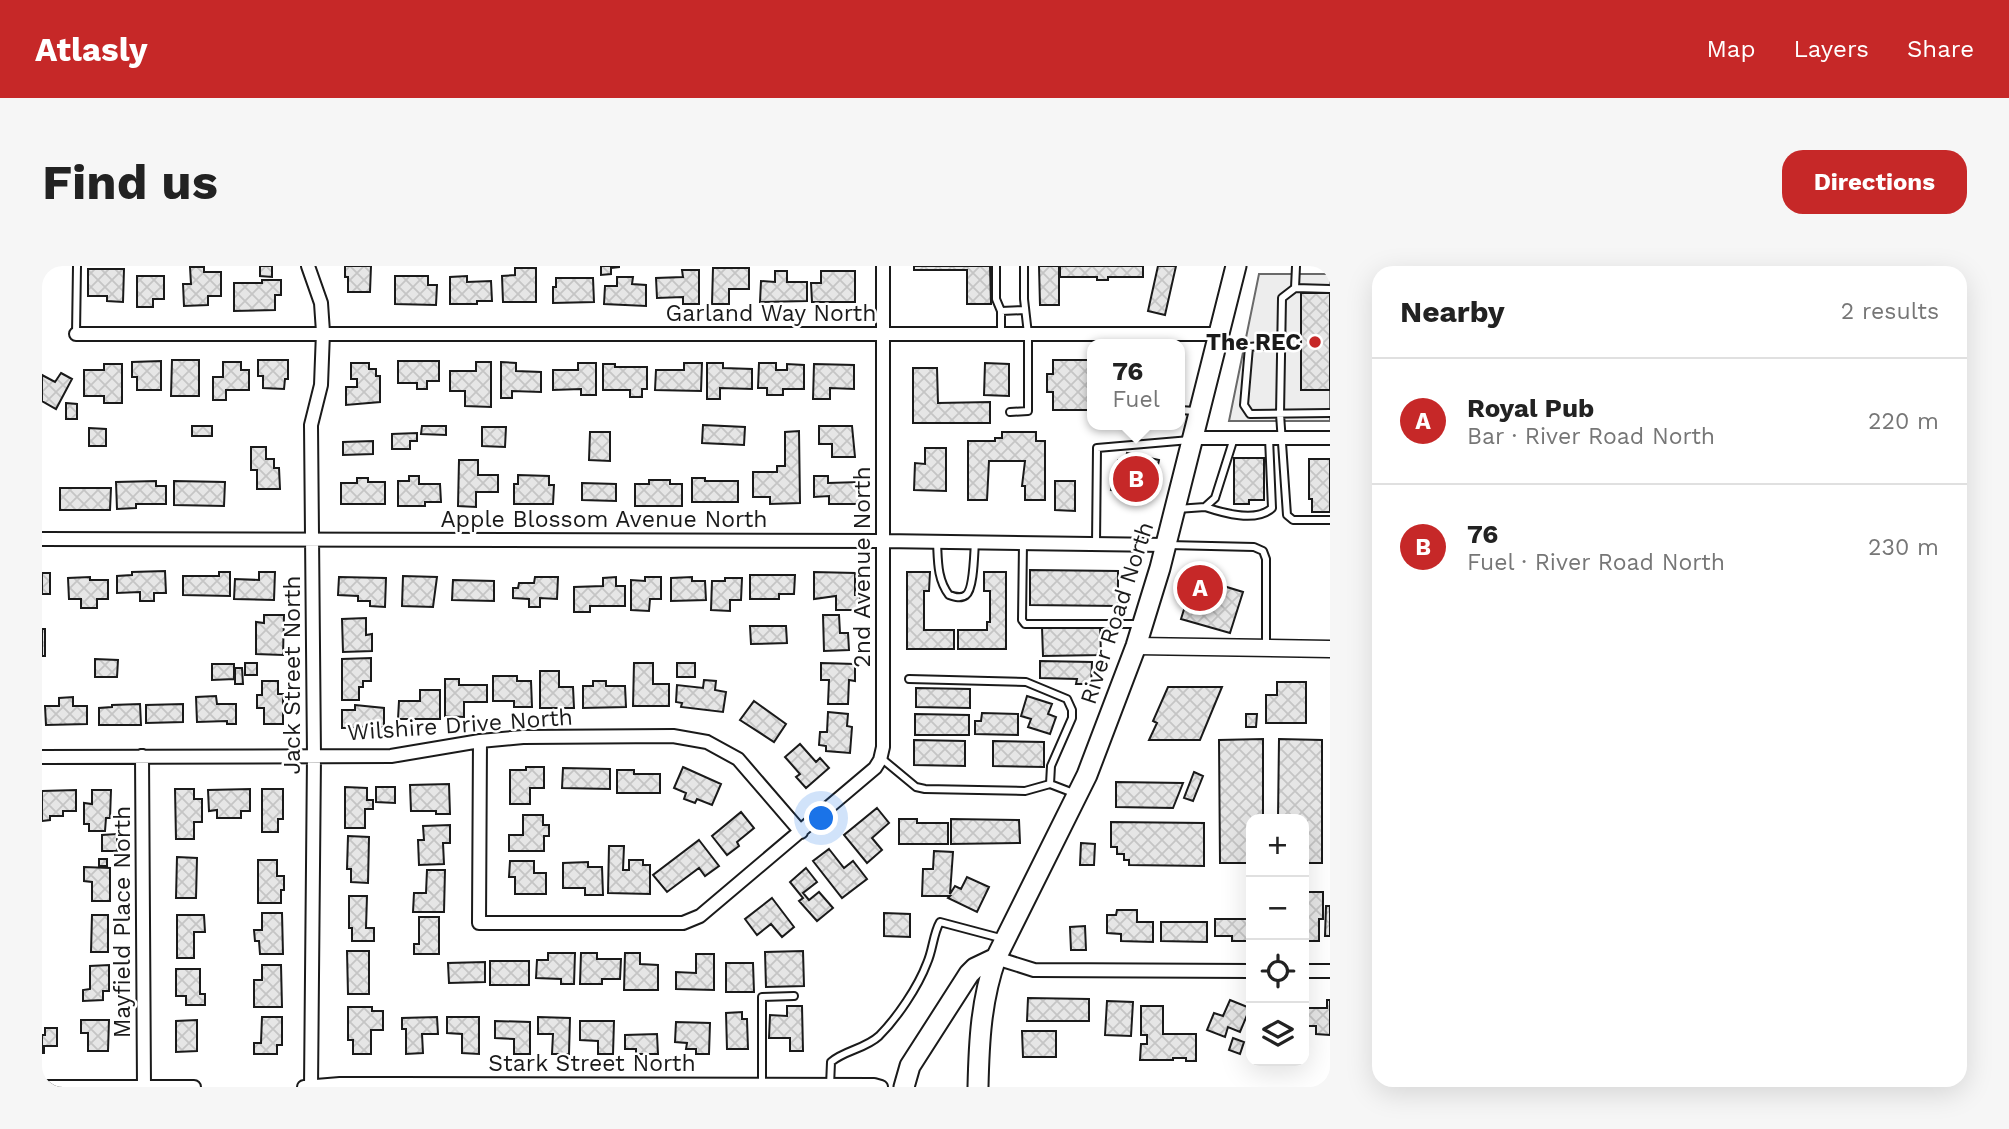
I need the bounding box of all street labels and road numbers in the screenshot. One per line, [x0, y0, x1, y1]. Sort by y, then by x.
street label: Garland Way North [666, 300, 876, 327]
street label: 2nd Avenue North [849, 466, 876, 668]
street label: Apple Blossom Avenue North [440, 506, 768, 533]
street label: River Road North [1075, 518, 1159, 708]
street label: Jack Street North [279, 575, 306, 775]
street label: Wilshire Drive North [346, 704, 574, 746]
street label: Mayfield Place North [109, 806, 136, 1038]
street label: Stark Street North [488, 1050, 696, 1077]

